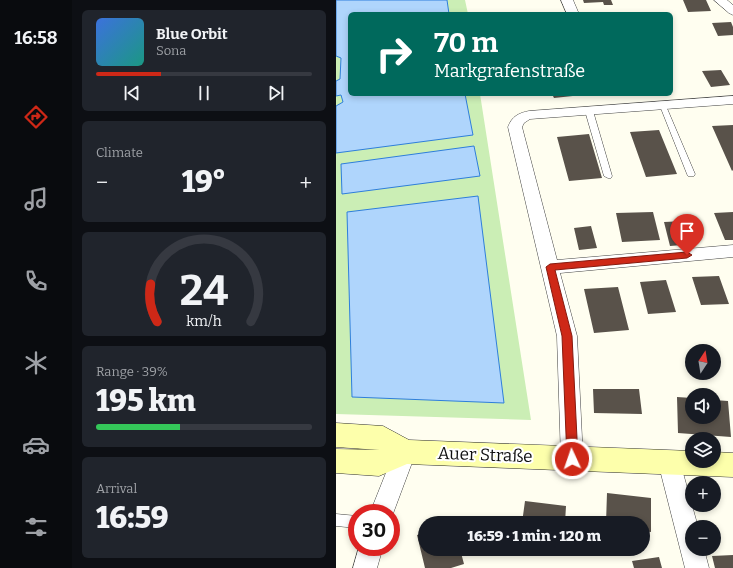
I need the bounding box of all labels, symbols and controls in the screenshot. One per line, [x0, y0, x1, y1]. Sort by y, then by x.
text: Blue Orbit [156, 25, 228, 43]
text: 70 m [434, 26, 498, 59]
text: 16:58 [14, 27, 58, 49]
icon: right [368, 28, 420, 80]
text: Sona [156, 43, 186, 58]
text: Markgrafenstraße [434, 60, 585, 82]
icon: previous [121, 82, 143, 104]
icon: pause [193, 82, 215, 104]
icon: next [265, 82, 287, 104]
icon: directions [22, 103, 50, 131]
text: Climate [96, 145, 143, 160]
text: 19° [182, 164, 226, 200]
text: − [96, 169, 108, 196]
text: + [299, 169, 312, 196]
icon: music [22, 185, 50, 213]
pin [670, 214, 704, 255]
icon: arrive [676, 220, 698, 242]
text: 24 [180, 266, 228, 316]
icon: phone [22, 267, 50, 295]
text: km/h [186, 313, 222, 330]
north arrow [685, 344, 721, 380]
map controls [685, 344, 721, 556]
icon: climate [22, 349, 50, 377]
text: Range · 39% [96, 364, 168, 379]
text: 195 km [96, 383, 195, 419]
button: sound [685, 388, 721, 424]
icon: car [22, 431, 50, 459]
button: layers [685, 432, 721, 468]
position arrow [551, 438, 593, 480]
street label: Auer Straße [437, 443, 533, 467]
button: + [685, 476, 721, 512]
text: Arrival [96, 481, 137, 496]
text: 16:59 [96, 500, 169, 536]
speed limit sign: 30 [348, 504, 400, 556]
icon: filters [22, 513, 50, 541]
button: − [685, 520, 721, 556]
text: 16:59 · 1 min · 120 m [467, 527, 601, 545]

